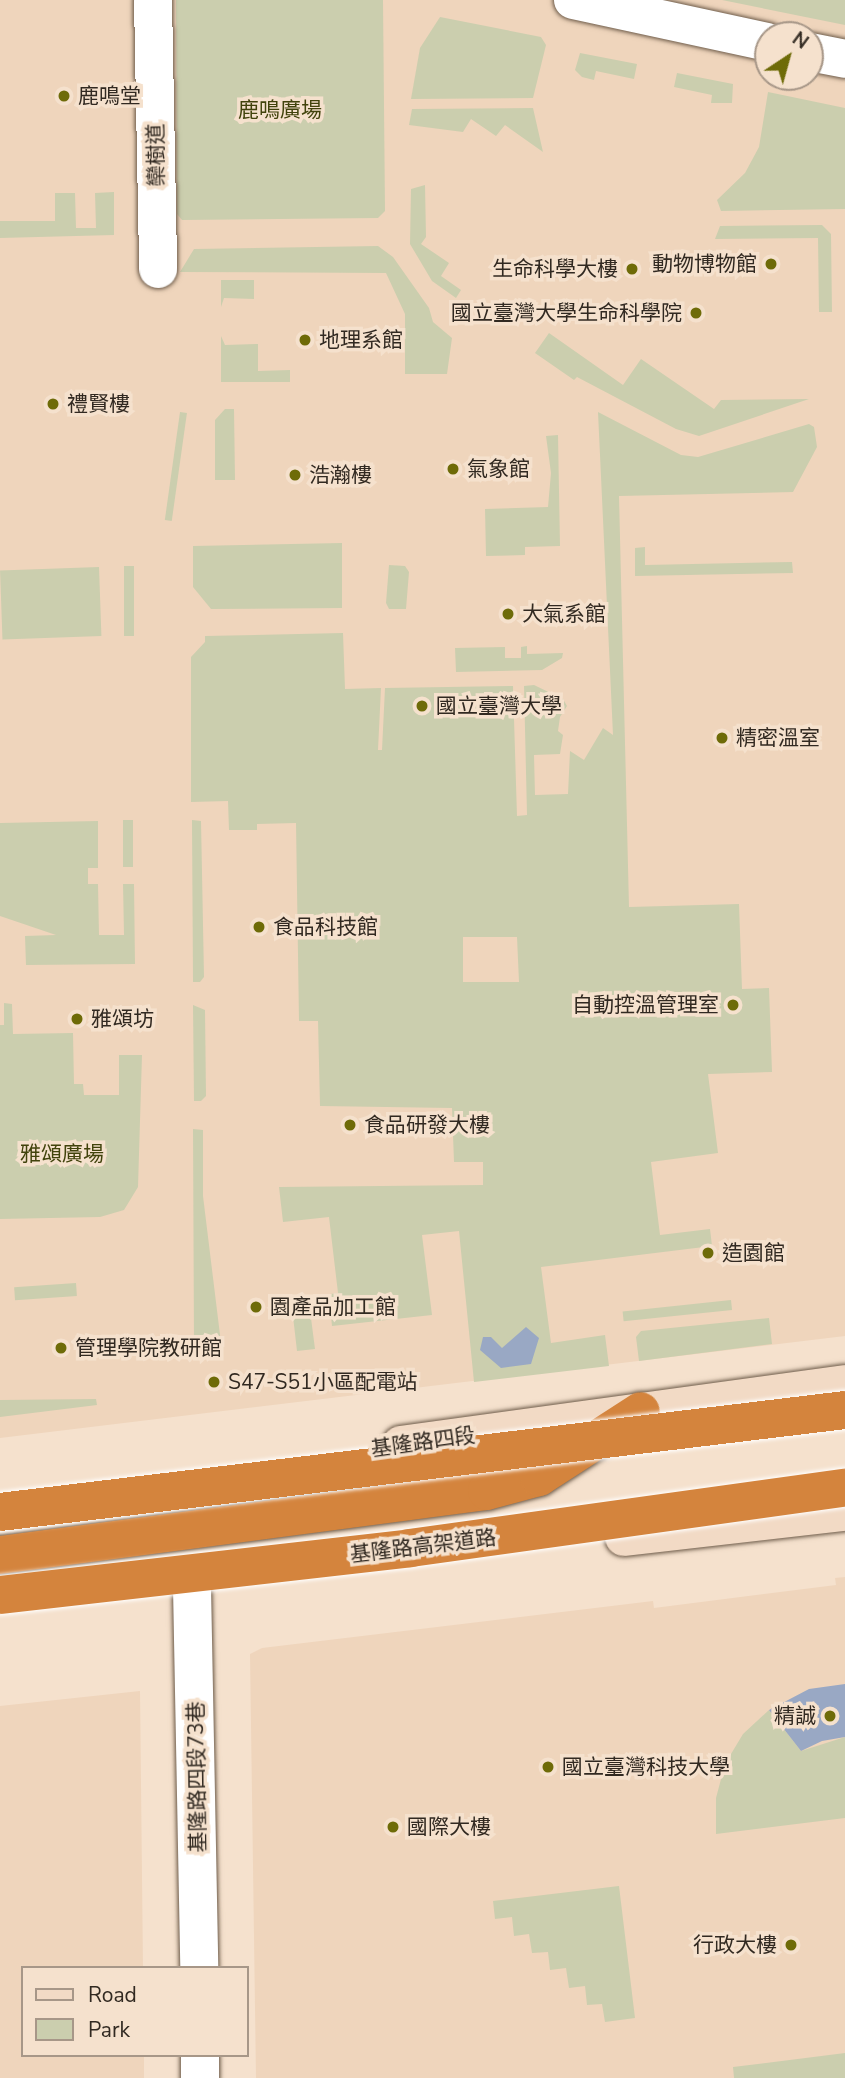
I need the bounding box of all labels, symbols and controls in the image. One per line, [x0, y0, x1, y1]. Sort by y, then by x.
north arrow [754, 21, 824, 91]
text: N [787, 26, 814, 55]
place label: 鹿鳴堂 [78, 83, 141, 109]
marker: 鹿鳴堂 [56, 88, 72, 104]
park label: 鹿鳴廣場 [238, 97, 322, 123]
street label: 欒樹道 [143, 123, 169, 187]
place label: 動物博物館 [652, 251, 757, 277]
place label: 生命科學大樓 [492, 256, 618, 282]
marker: 動物博物館 [763, 256, 779, 272]
marker: 生命科學大樓 [624, 261, 640, 277]
place label: 國立臺灣大學生命科學院 [451, 300, 682, 326]
marker: 國立臺灣大學生命科學院 [688, 305, 704, 321]
place label: 地理系館 [319, 327, 403, 353]
marker: 地理系館 [297, 332, 313, 348]
place label: 禮賢樓 [67, 391, 130, 417]
marker: 禮賢樓 [45, 396, 61, 412]
place label: 氣象館 [467, 456, 530, 482]
marker: 氣象館 [445, 461, 461, 477]
place label: 浩瀚樓 [309, 462, 372, 488]
marker: 浩瀚樓 [287, 467, 303, 483]
place label: 大氣系館 [522, 601, 606, 627]
marker: 大氣系館 [500, 606, 516, 622]
place label: 國立臺灣大學 [436, 693, 562, 719]
marker: 國立臺灣大學 [414, 698, 430, 714]
place label: 精密溫室 [736, 725, 820, 751]
marker: 精密溫室 [714, 730, 730, 746]
place label: 食品科技館 [273, 914, 378, 940]
marker: 食品科技館 [251, 919, 267, 935]
place label: 自動控溫管理室 [572, 992, 719, 1018]
marker: 自動控溫管理室 [725, 997, 741, 1013]
place label: 雅頌坊 [91, 1006, 154, 1032]
marker: 雅頌坊 [69, 1011, 85, 1027]
place label: 食品研發大樓 [364, 1112, 490, 1138]
marker: 食品研發大樓 [342, 1117, 358, 1133]
park label: 雅頌廣場 [20, 1141, 104, 1167]
place label: 造園館 [722, 1240, 785, 1266]
marker: 造園館 [700, 1245, 716, 1261]
place label: 園產品加工館 [270, 1294, 396, 1320]
marker: 園產品加工館 [248, 1299, 264, 1315]
place label: 管理學院教研館 [75, 1335, 222, 1361]
marker: 管理學院教研館 [53, 1340, 69, 1356]
place label: S47-S51小區配電站 [228, 1369, 418, 1395]
marker: S47-S51小區配電站 [206, 1374, 222, 1390]
street label: 基隆路四段 [369, 1422, 477, 1462]
street label: 基隆路高架道路 [349, 1525, 497, 1567]
street label: 基隆路四段73巷 [183, 1701, 211, 1853]
place label: 精誠 [774, 1703, 816, 1729]
marker: 精誠 [822, 1708, 838, 1724]
place label: 國立臺灣科技大學 [562, 1754, 730, 1780]
marker: 國立臺灣科技大學 [540, 1759, 556, 1775]
place label: 國際大樓 [407, 1814, 491, 1840]
marker: 國際大樓 [385, 1819, 401, 1835]
place label: 行政大樓 [693, 1932, 777, 1958]
marker: 行政大樓 [783, 1937, 799, 1953]
legend [21, 1966, 248, 2057]
text: Road [88, 1981, 137, 2009]
text: Park [88, 2016, 130, 2044]

